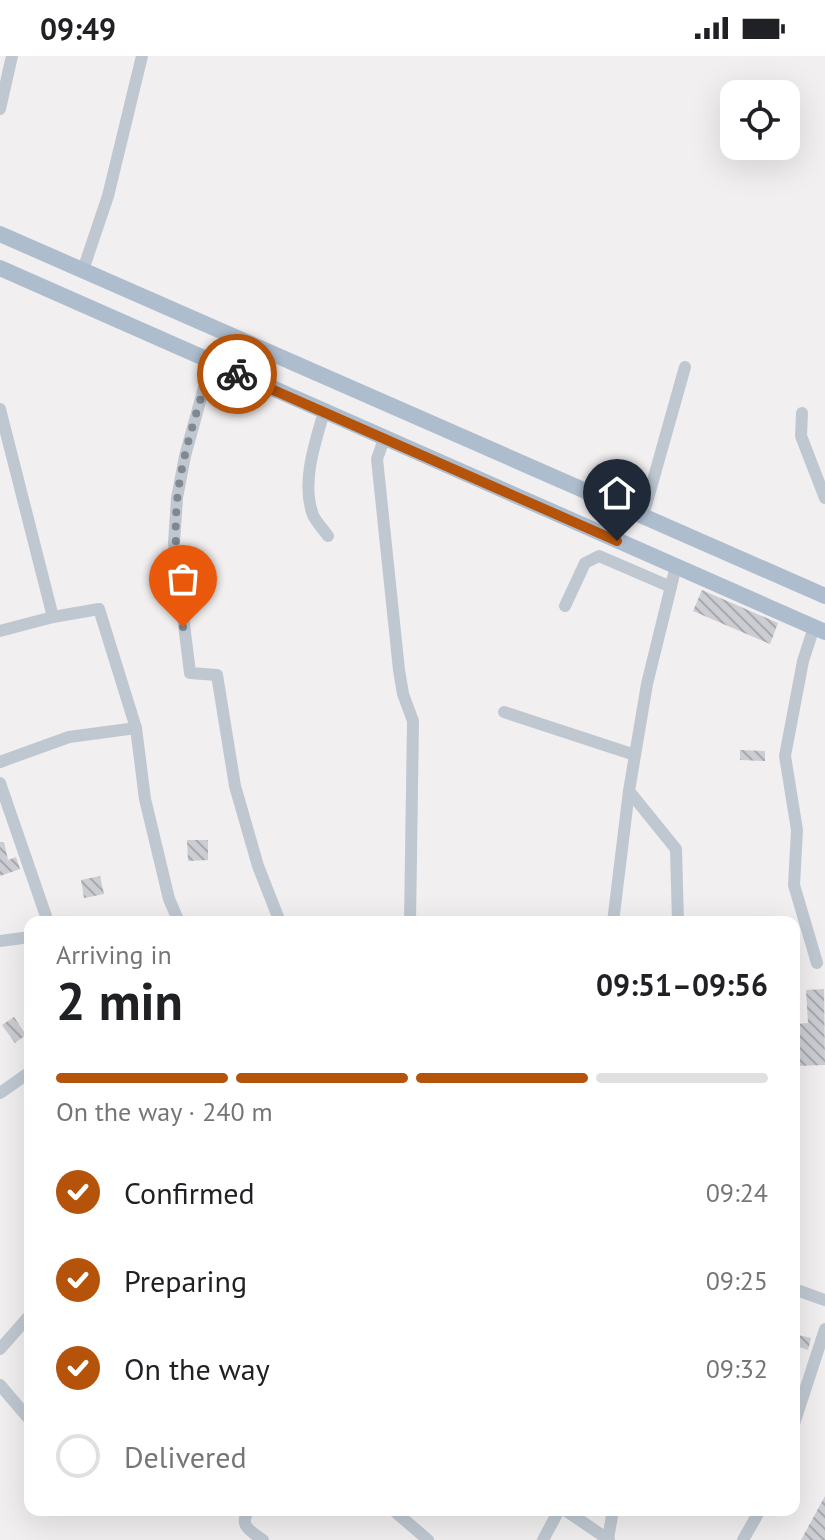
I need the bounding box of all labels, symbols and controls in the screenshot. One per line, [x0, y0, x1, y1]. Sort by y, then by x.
text: 09:49 [40, 9, 116, 48]
map controls [720, 80, 800, 160]
button: locate [720, 80, 800, 160]
courier [197, 334, 277, 414]
icon: bike [215, 352, 259, 396]
pin [583, 459, 651, 541]
icon: home [595, 471, 639, 515]
pin [149, 545, 217, 627]
icon: bag [161, 557, 205, 601]
text: Arriving in [56, 938, 172, 971]
text: 09:51–09:56 [596, 965, 768, 1004]
text: 2 min [56, 967, 183, 1034]
text: On the way · 240 m [56, 1095, 273, 1128]
icon: check [56, 1170, 100, 1214]
text: Confirmed [124, 1173, 255, 1212]
text: 09:24 [706, 1176, 768, 1209]
icon: check [56, 1258, 100, 1302]
text: Preparing [124, 1261, 247, 1300]
text: 09:25 [706, 1264, 768, 1297]
icon: check [56, 1346, 100, 1390]
text: On the way [124, 1349, 270, 1388]
text: 09:32 [706, 1352, 768, 1385]
text: Delivered [124, 1437, 247, 1476]

